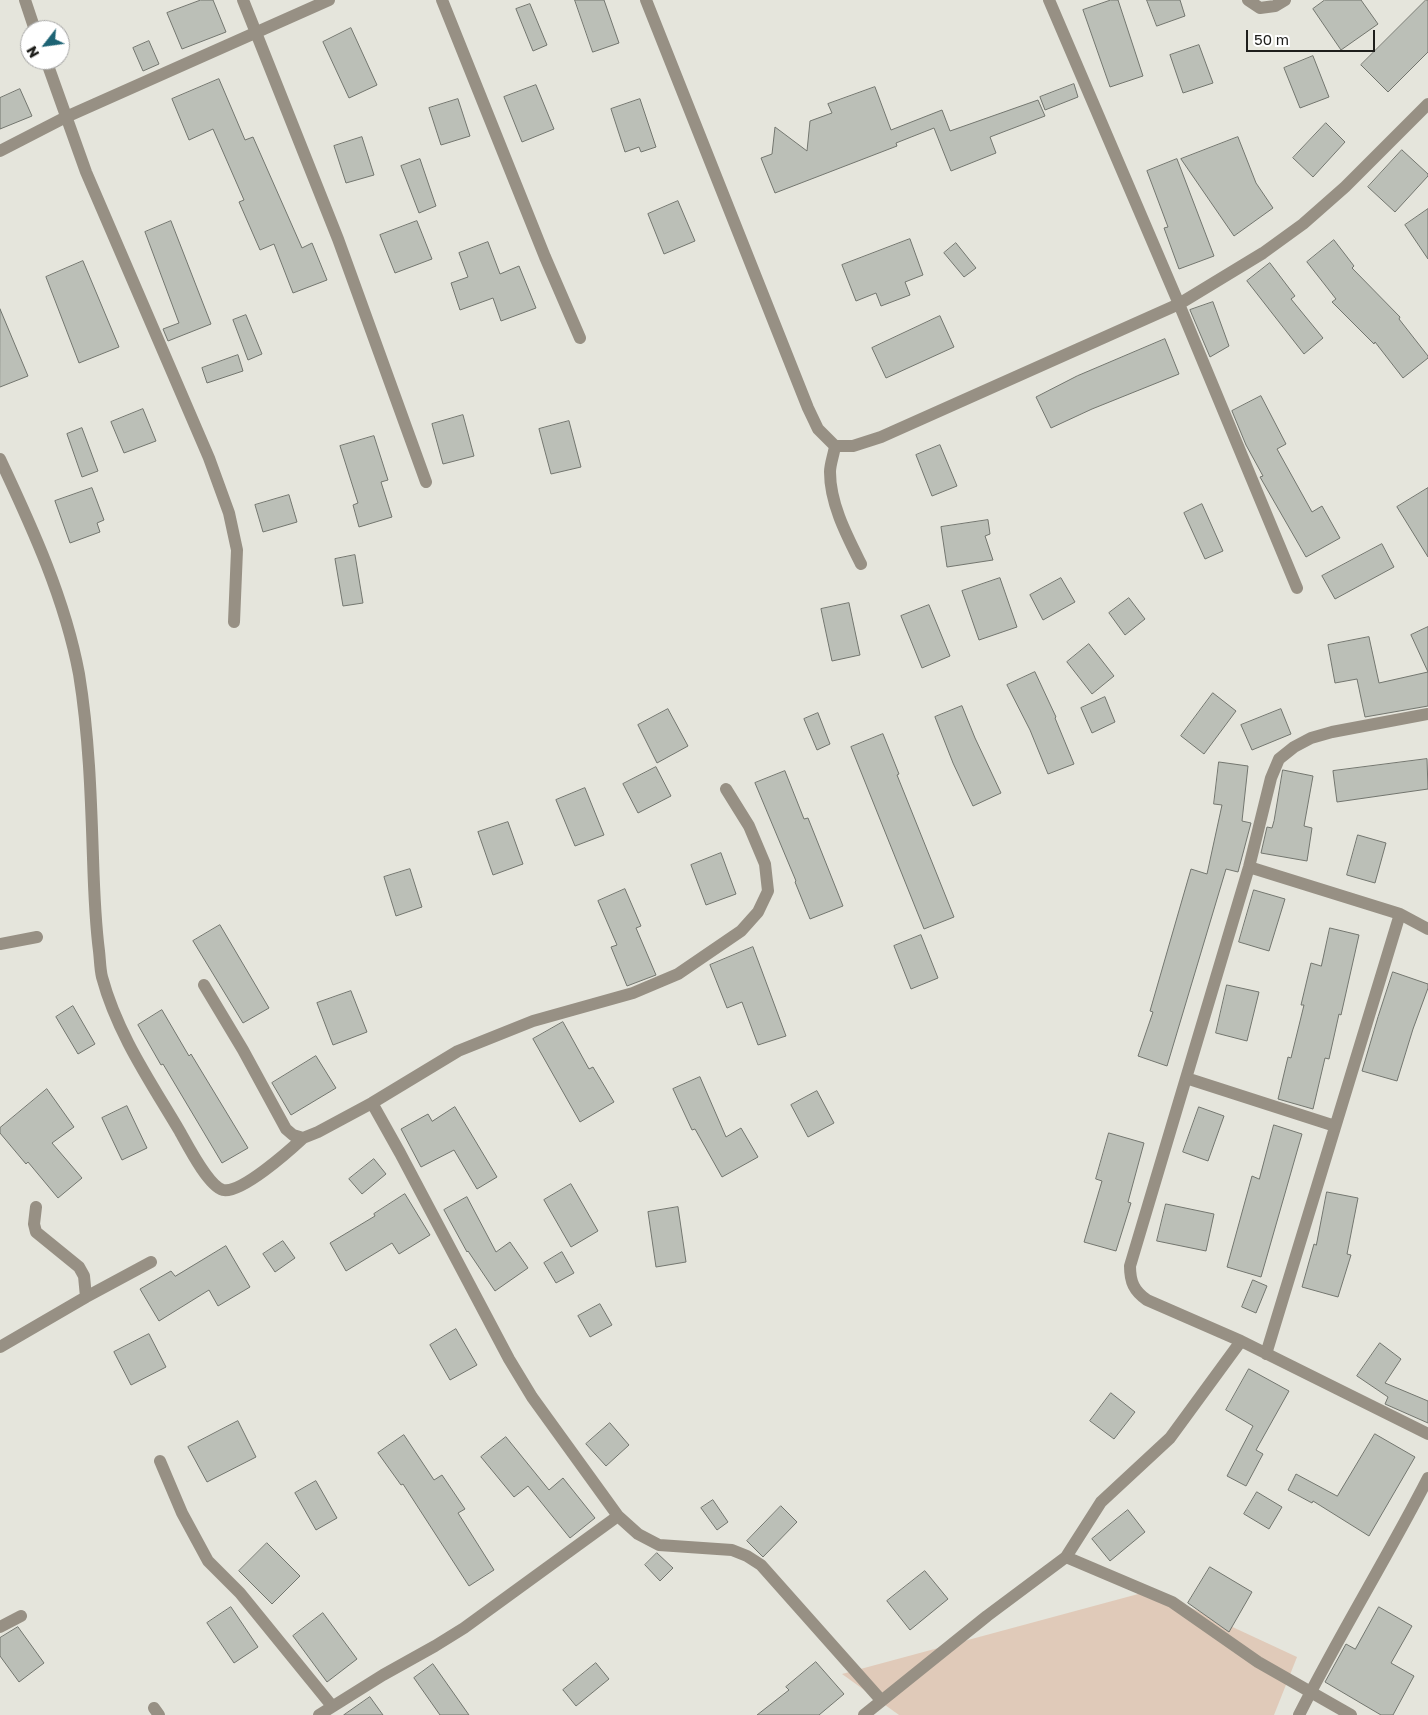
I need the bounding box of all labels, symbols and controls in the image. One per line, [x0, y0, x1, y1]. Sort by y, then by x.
north arrow [20, 20, 70, 70]
scale bar [1248, 20, 1377, 52]
text: 50 m [1254, 30, 1289, 48]
text: N [22, 43, 42, 61]

